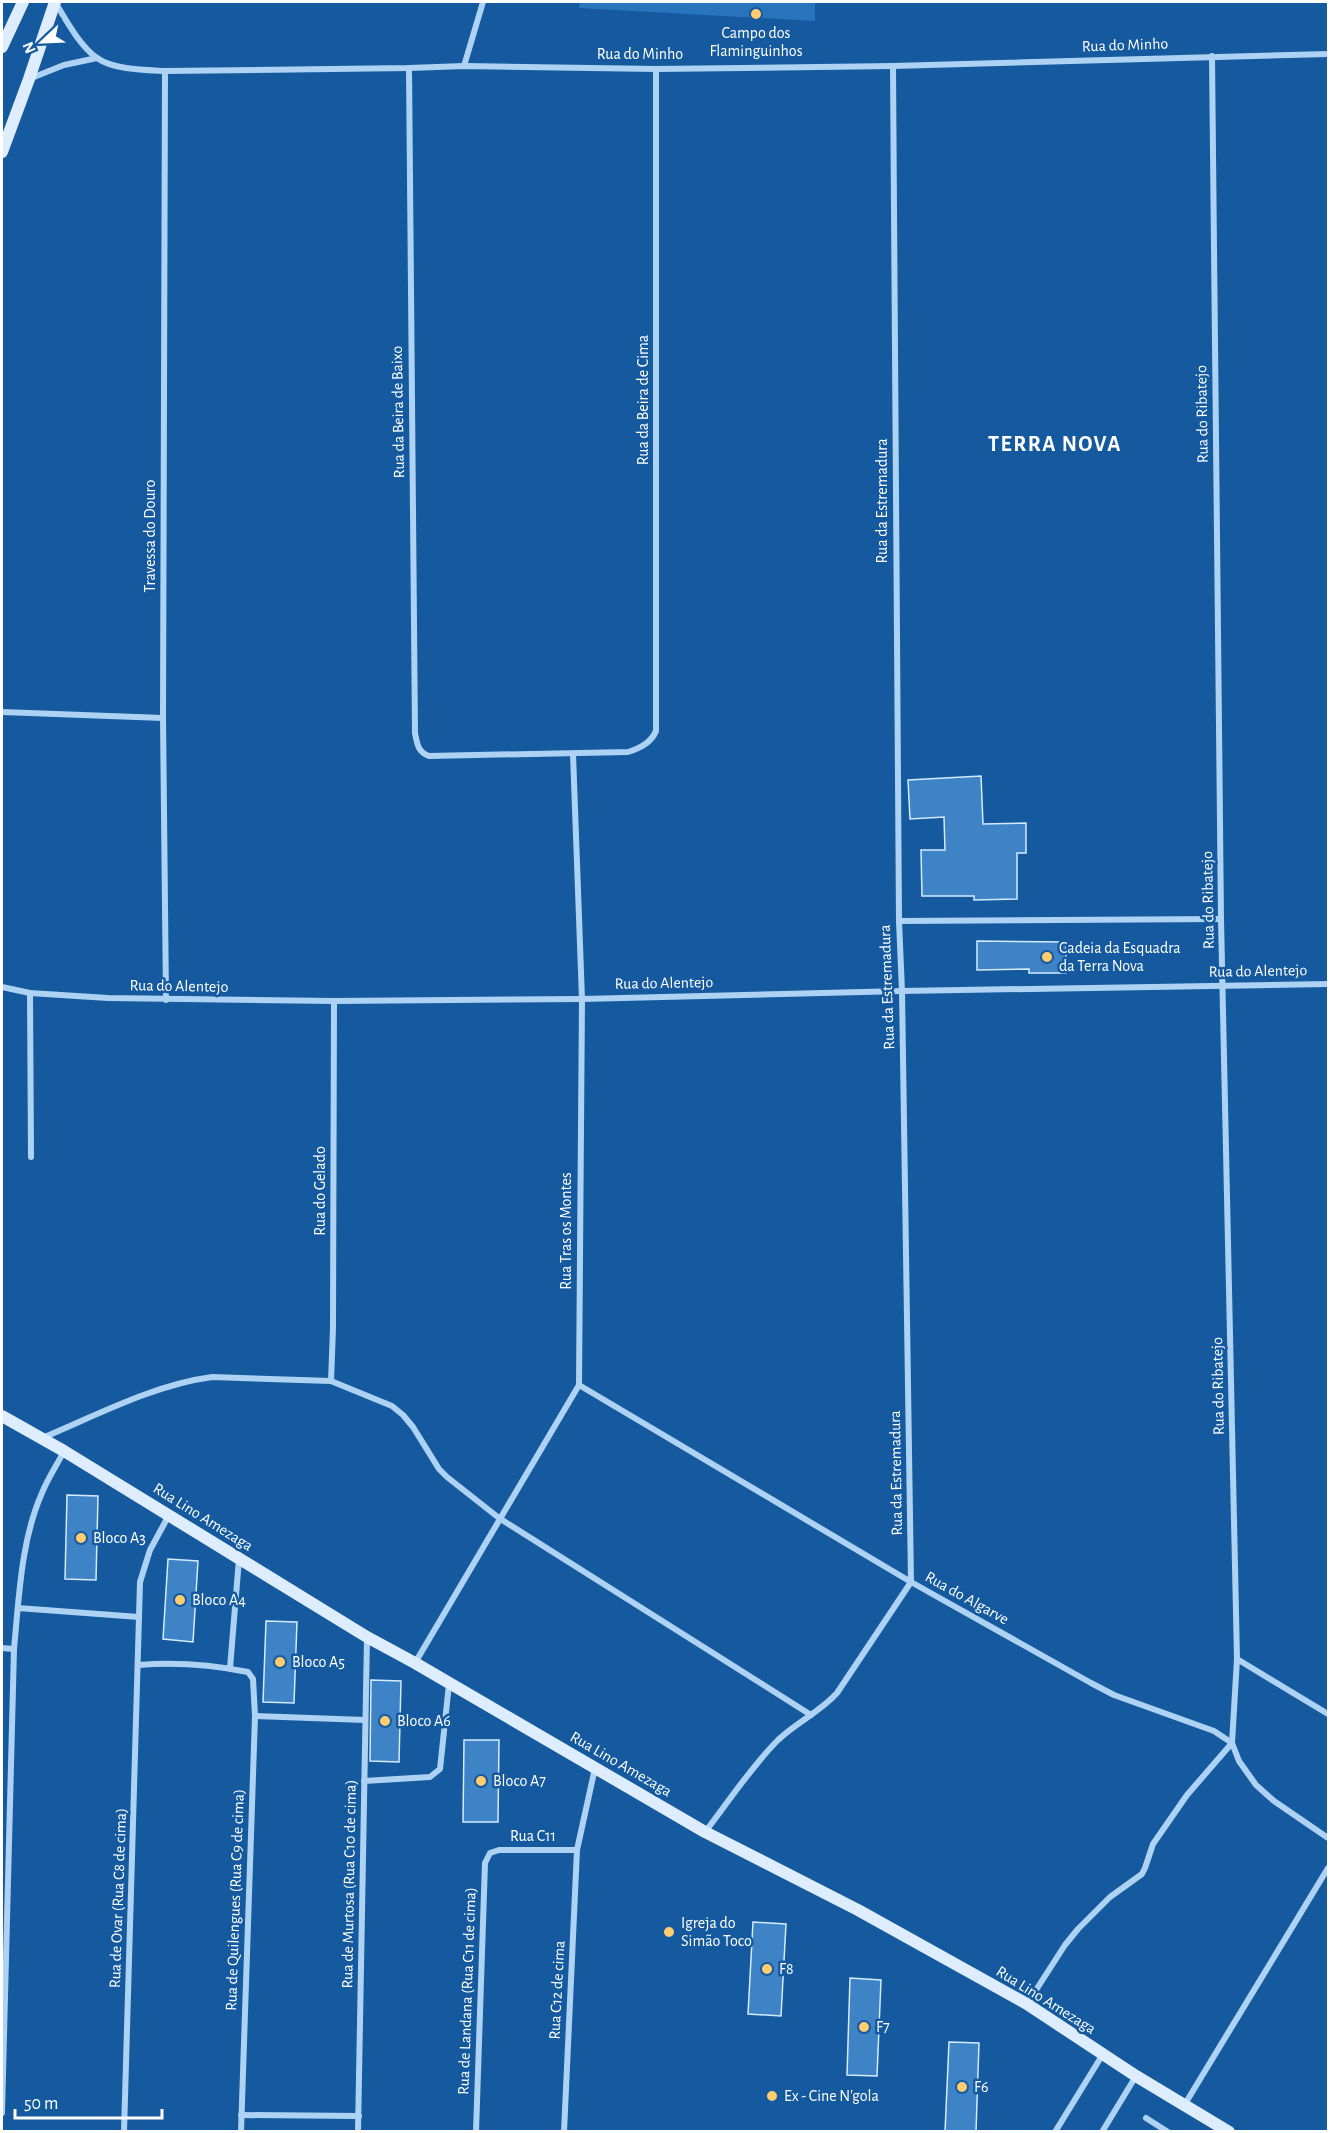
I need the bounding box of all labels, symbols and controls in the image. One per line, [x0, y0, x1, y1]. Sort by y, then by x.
marker: Campo dos Flaminguinhos [749, 7, 763, 21]
north arrow [12, 12, 72, 72]
place label: Campo dos Flaminguinhos [709, 25, 803, 59]
street label: Rua do Minho [1082, 35, 1169, 55]
text: N [20, 39, 39, 56]
street label: Rua do Minho [597, 46, 683, 62]
street label: Rua da Beira de Cima [635, 335, 651, 465]
street label: Rua da Beira de Baixo [389, 345, 407, 478]
street label: Rua do Ribatejo [1193, 365, 1212, 463]
district label: TERRA NOVA [988, 433, 1122, 455]
street label: Rua da Estremadura [874, 438, 890, 564]
street label: Travessa do Douro [142, 479, 158, 592]
street label: Rua do Ribatejo [1199, 851, 1218, 949]
street label: Rua da Estremadura [877, 924, 897, 1050]
place label: Cadeia da Esquadra da Terra Nova [1059, 940, 1181, 974]
marker: Cadeia da Esquadra da Terra Nova [1040, 950, 1054, 964]
street label: Rua do Alentejo [1209, 962, 1308, 981]
street label: Rua do Alentejo [615, 974, 714, 993]
street label: Rua do Alentejo [129, 977, 229, 996]
street label: Rua do Gelado [312, 1146, 328, 1236]
street label: Rua Tras os Montes [558, 1172, 574, 1290]
street label: Rua do Ribatejo [1209, 1337, 1228, 1435]
street label: Rua da Estremadura [887, 1410, 905, 1536]
street label: Rua Lino Amezaga [150, 1480, 256, 1554]
place label: Bloco A3 [93, 1530, 146, 1546]
marker: Bloco A3 [74, 1531, 88, 1545]
street label: Rua do Algarve [923, 1568, 1011, 1628]
place label: Bloco A4 [192, 1592, 246, 1608]
marker: Bloco A4 [173, 1593, 187, 1607]
place label: Bloco A5 [292, 1654, 345, 1670]
marker: Bloco A5 [273, 1655, 287, 1669]
place label: Bloco A6 [397, 1713, 451, 1729]
marker: Bloco A6 [378, 1714, 392, 1728]
street label: Rua Lino Amezaga [568, 1729, 674, 1799]
place label: Bloco A7 [493, 1773, 546, 1789]
marker: Bloco A7 [474, 1774, 488, 1788]
street label: Rua de Murtosa (Rua C10 de cima) [339, 1779, 359, 1989]
street label: Rua de Quilengues (Rua C9 de cima) [223, 1789, 248, 2011]
street label: Rua de Ovar (Rua C8 de cima) [107, 1808, 129, 1988]
street label: Rua C11 [510, 1828, 556, 1844]
street label: Rua de Landana (Rua C11 de cima) [455, 1887, 479, 2095]
place label: Igreja do Simão Toco [681, 1915, 752, 1949]
marker: Igreja do Simão Toco [662, 1925, 676, 1939]
street label: Rua C12 de cima [546, 1940, 568, 2040]
place label: F8 [779, 1961, 794, 1977]
marker: F8 [760, 1962, 774, 1976]
street label: Rua Lino Amezaga [993, 1963, 1099, 2037]
place label: F7 [876, 2019, 890, 2035]
marker: F7 [857, 2020, 871, 2034]
place label: F6 [974, 2079, 988, 2095]
marker: F6 [955, 2080, 969, 2094]
scale bar [15, 2082, 162, 2120]
place label: Ex - Cine N'gola [784, 2088, 879, 2104]
marker: Ex - Cine N'gola [765, 2089, 779, 2103]
text: 50 m [24, 2095, 58, 2113]

